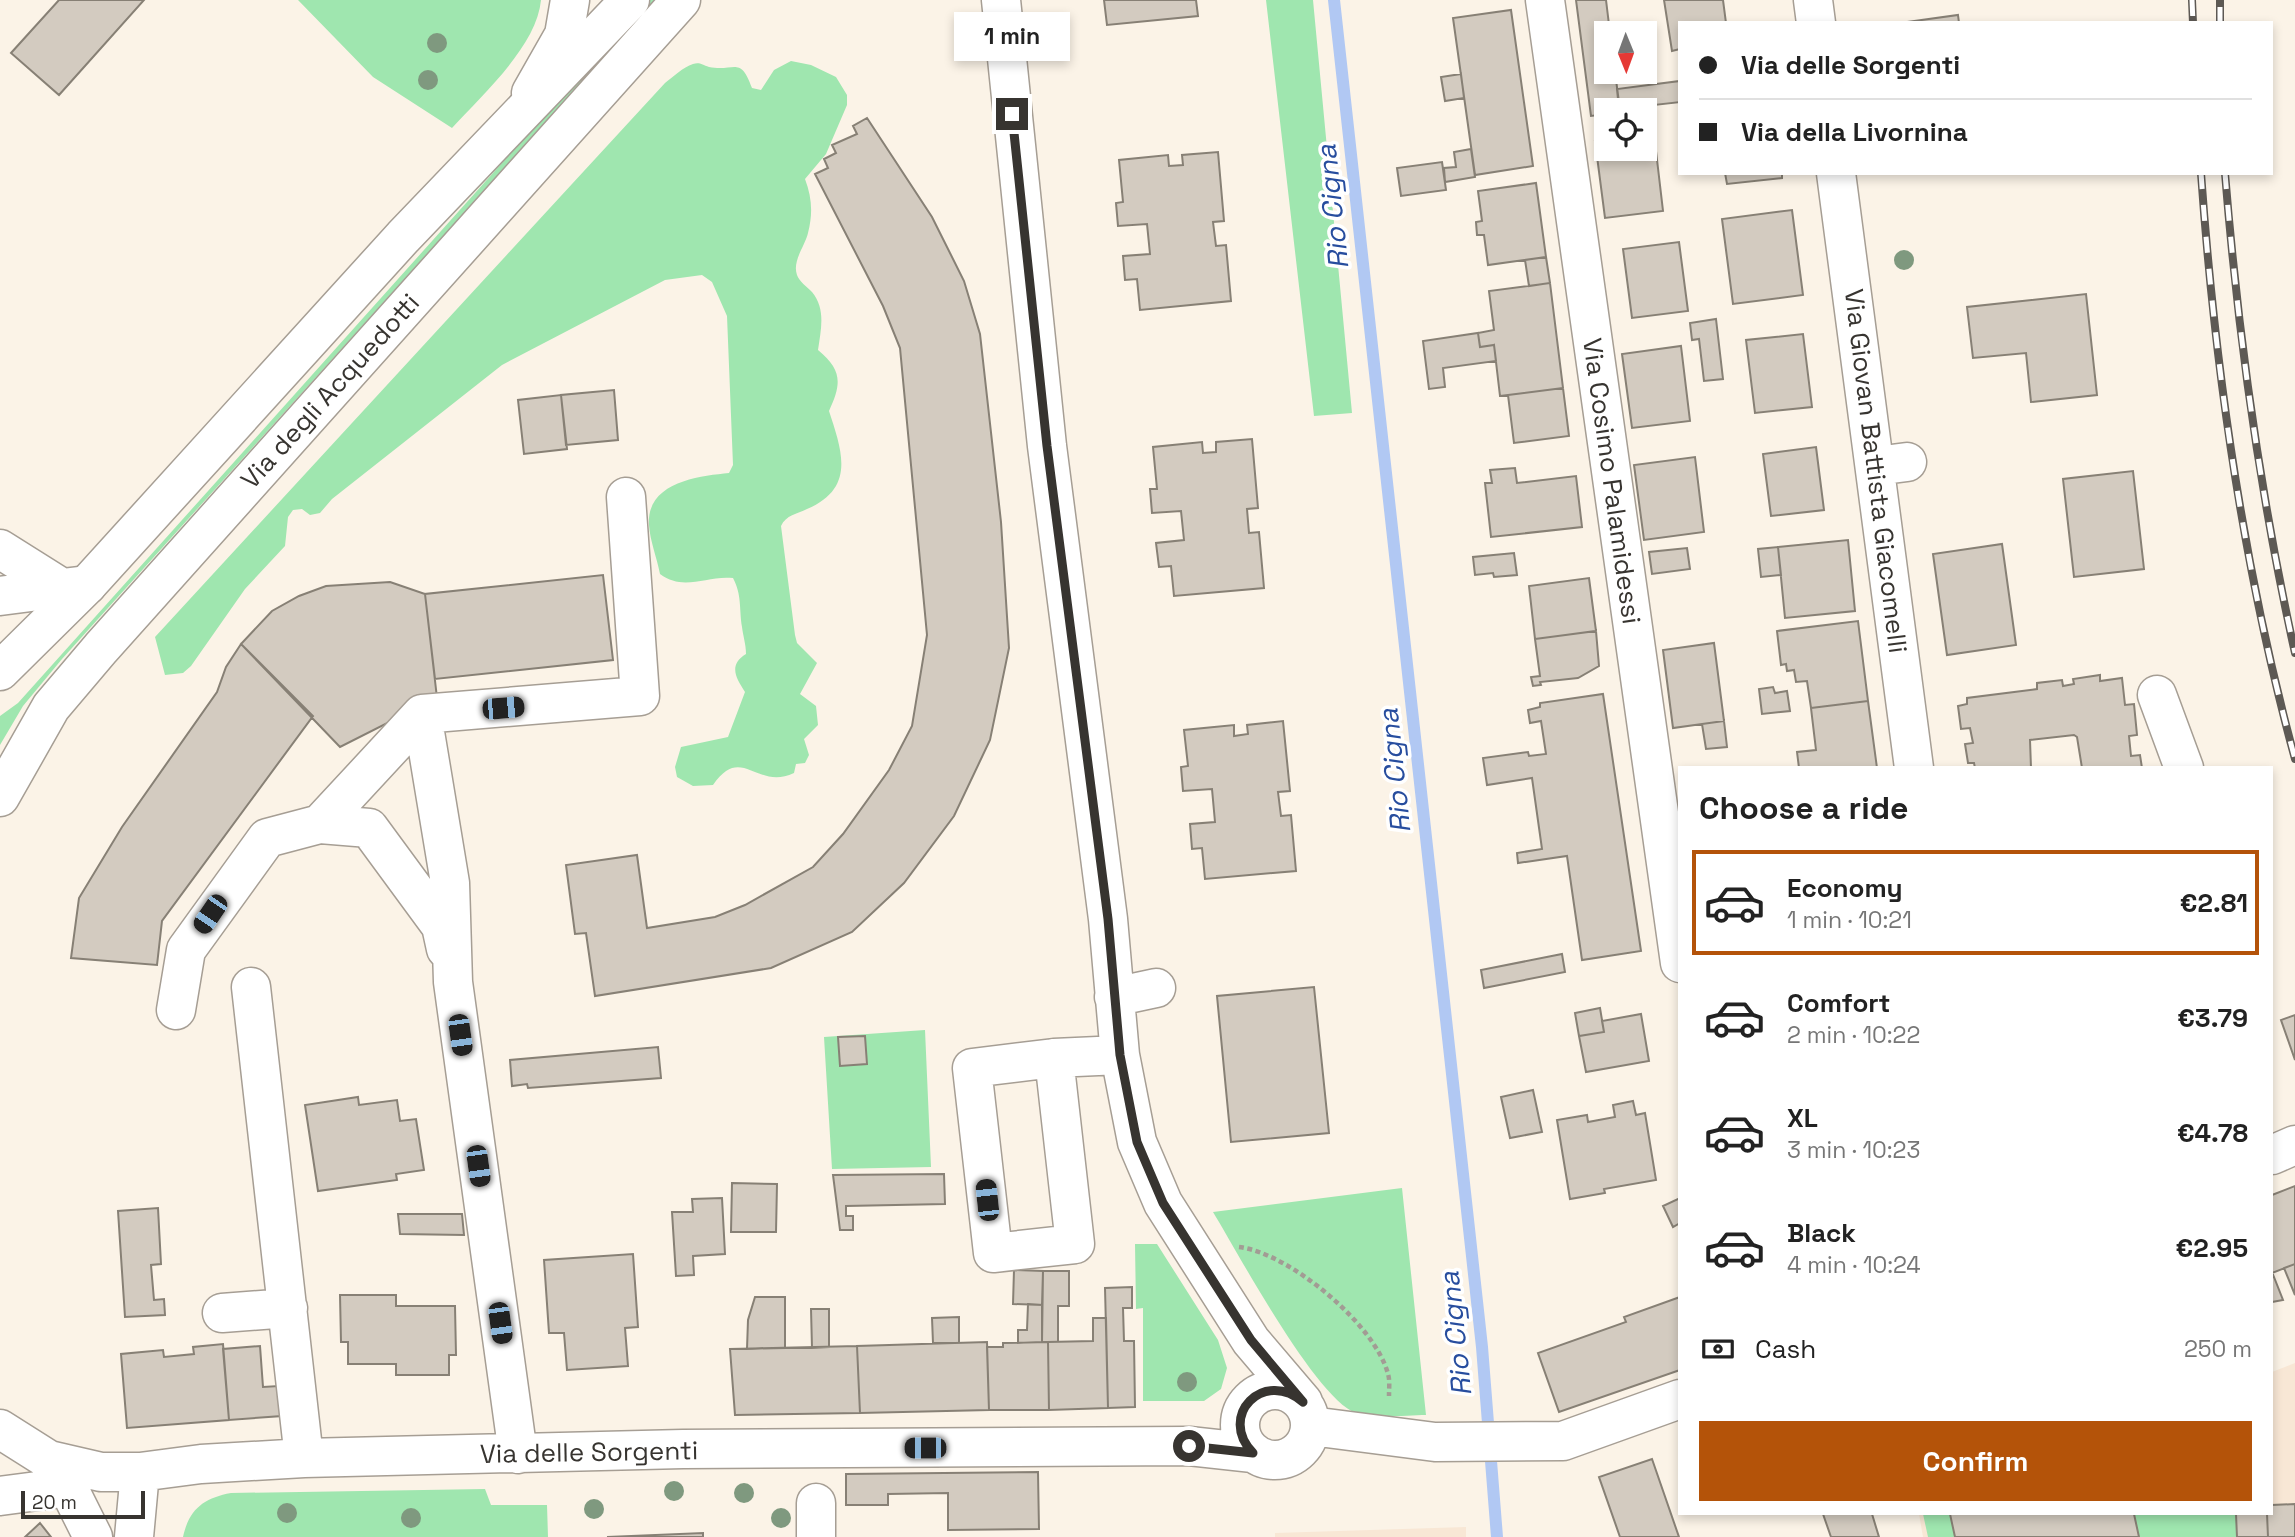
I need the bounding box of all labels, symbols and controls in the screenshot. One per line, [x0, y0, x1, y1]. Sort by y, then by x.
callout: 1 min [954, 12, 1070, 61]
text: 1 min [984, 21, 1040, 51]
north arrow [1594, 21, 1657, 84]
map controls [1594, 21, 1657, 161]
text: Via delle Sorgenti [1741, 48, 1960, 82]
route end [996, 98, 1028, 130]
button: locate [1594, 98, 1657, 161]
text: Via della Livornina [1741, 115, 1968, 149]
water label: Rio Cigna [1307, 142, 1356, 271]
street label: Via degli Acquedotti [233, 286, 427, 496]
street label: Via Giovan Battista Giacomelli [1837, 287, 1915, 655]
street label: Via Cosimo Palamidessi [1575, 336, 1649, 626]
car [482, 696, 525, 720]
water label: Rio Cigna [1369, 706, 1418, 835]
text: Choose a ride [1699, 788, 1909, 828]
icon: car [1703, 871, 1766, 934]
text: Economy [1787, 871, 1903, 905]
text: €2.81 [2180, 886, 2248, 920]
car [190, 891, 231, 937]
text: 1 min · 10:21 [1787, 905, 1912, 935]
icon: car [1703, 986, 1766, 1049]
text: Comfort [1787, 986, 1890, 1020]
text: €3.79 [2177, 1001, 2248, 1035]
car [447, 1013, 474, 1057]
text: 2 min · 10:22 [1787, 1020, 1920, 1050]
icon: car [1703, 1101, 1766, 1164]
text: XL [1787, 1101, 1818, 1135]
text: €4.78 [2177, 1116, 2248, 1150]
text: 3 min · 10:23 [1787, 1135, 1920, 1165]
car [465, 1144, 492, 1188]
car [975, 1178, 1000, 1222]
icon: car [1703, 1216, 1766, 1279]
text: Black [1787, 1216, 1856, 1250]
text: €2.95 [2176, 1231, 2248, 1265]
text: 4 min · 10:24 [1787, 1250, 1921, 1280]
water label: Rio Cigna [1430, 1269, 1479, 1398]
car [487, 1301, 514, 1345]
icon: cash [1699, 1330, 1737, 1368]
text: Cash [1755, 1332, 1816, 1366]
text: 250 m [2184, 1334, 2252, 1364]
button: Confirm [1699, 1421, 2252, 1501]
route start [1173, 1430, 1205, 1462]
street label: Via delle Sorgenti [480, 1433, 698, 1471]
car [905, 1438, 947, 1459]
scale bar [21, 1488, 145, 1520]
text: 20 m [32, 1490, 77, 1515]

